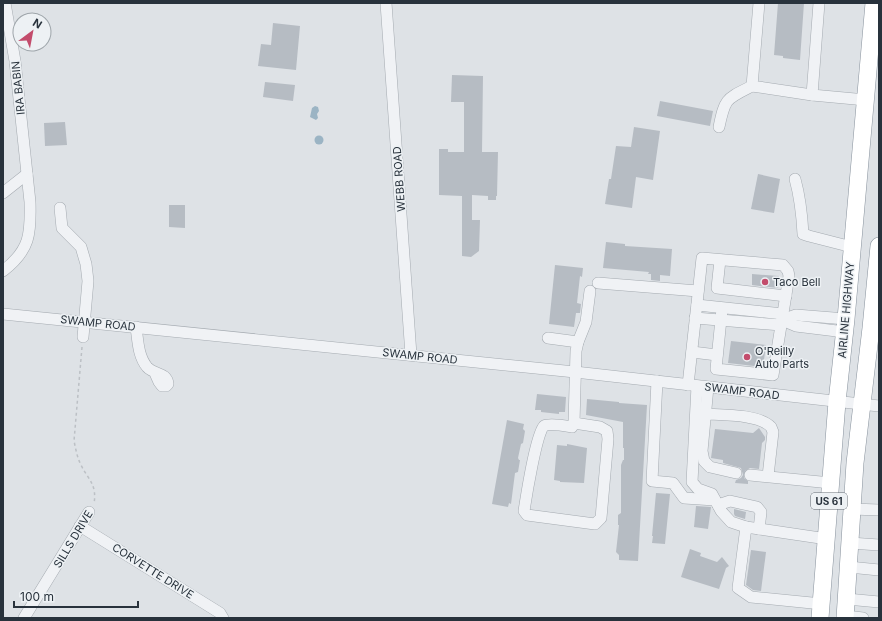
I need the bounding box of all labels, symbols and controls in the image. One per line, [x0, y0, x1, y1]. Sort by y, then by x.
north arrow [12, 12, 52, 52]
text: N [30, 15, 45, 32]
street label: IRA BABIN [8, 60, 28, 116]
street label: WEBB ROAD [390, 146, 408, 212]
street label: AIRLINE HIGHWAY [835, 261, 857, 359]
place label: Taco Bell [773, 275, 820, 289]
marker: Taco Bell [760, 277, 770, 287]
street label: SWAMP ROAD [60, 312, 136, 334]
place label: O'Reilly Auto Parts [755, 344, 809, 371]
street label: SWAMP ROAD [382, 345, 458, 367]
marker: O'Reilly Auto Parts [742, 352, 752, 362]
street label: SWAMP ROAD [704, 379, 780, 403]
road number: US 61 [811, 493, 847, 509]
street label: SILLS DRIVE [50, 508, 96, 570]
street label: CORVETTE DRIVE [110, 540, 196, 602]
scale bar [14, 583, 138, 609]
text: 100 m [20, 589, 54, 604]

